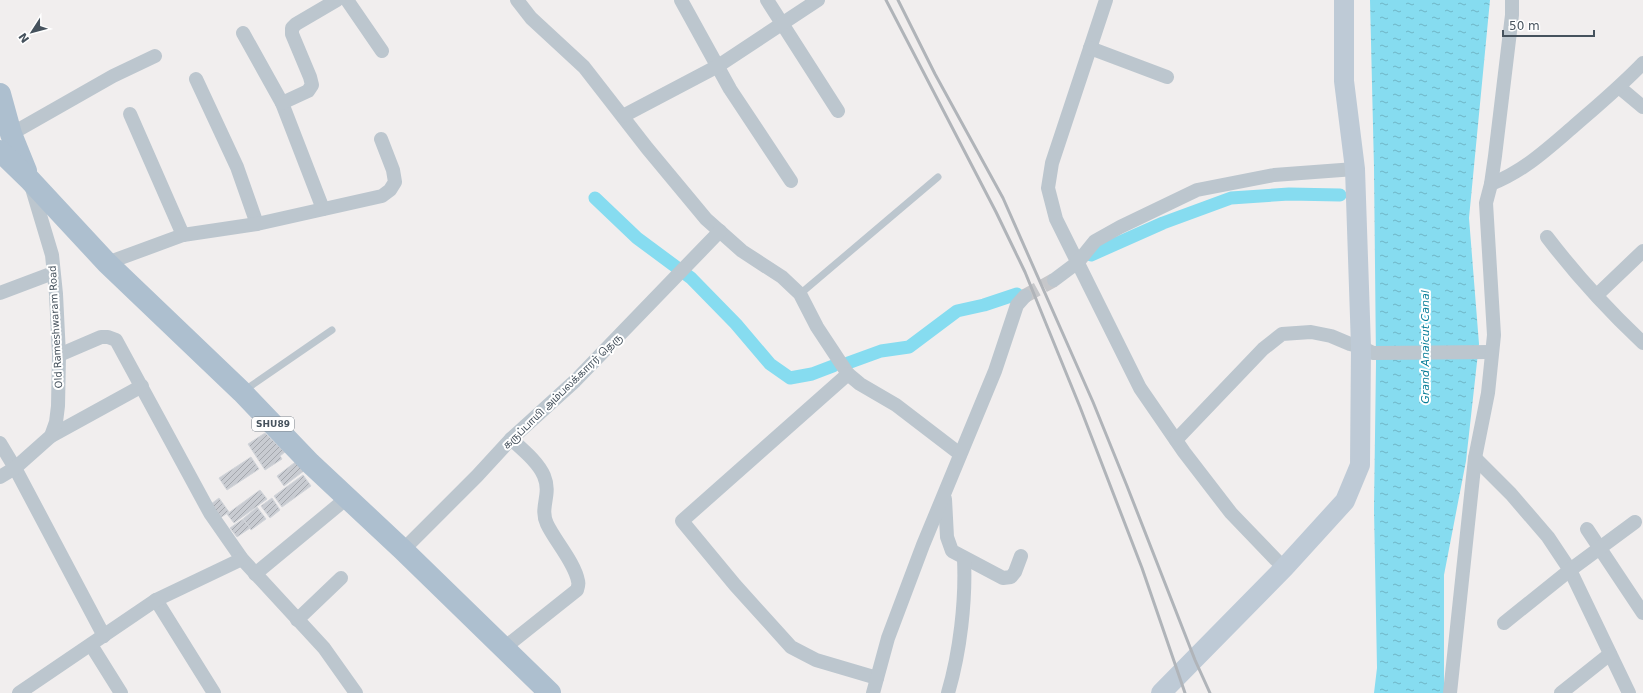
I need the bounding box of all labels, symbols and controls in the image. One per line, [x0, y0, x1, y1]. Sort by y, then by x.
north arrow [12, 12, 52, 52]
scale bar [1503, 12, 1594, 38]
text: 50 m [1509, 19, 1540, 33]
text: N [16, 30, 32, 45]
street label: Old Rameshwaram Road [47, 265, 64, 389]
water label: Grand Anaicut Canal [1419, 290, 1432, 404]
street label: கருப்பாயி அம்பலக்காரர் தெரு [501, 331, 625, 452]
road number: SHU89 [252, 417, 294, 431]

